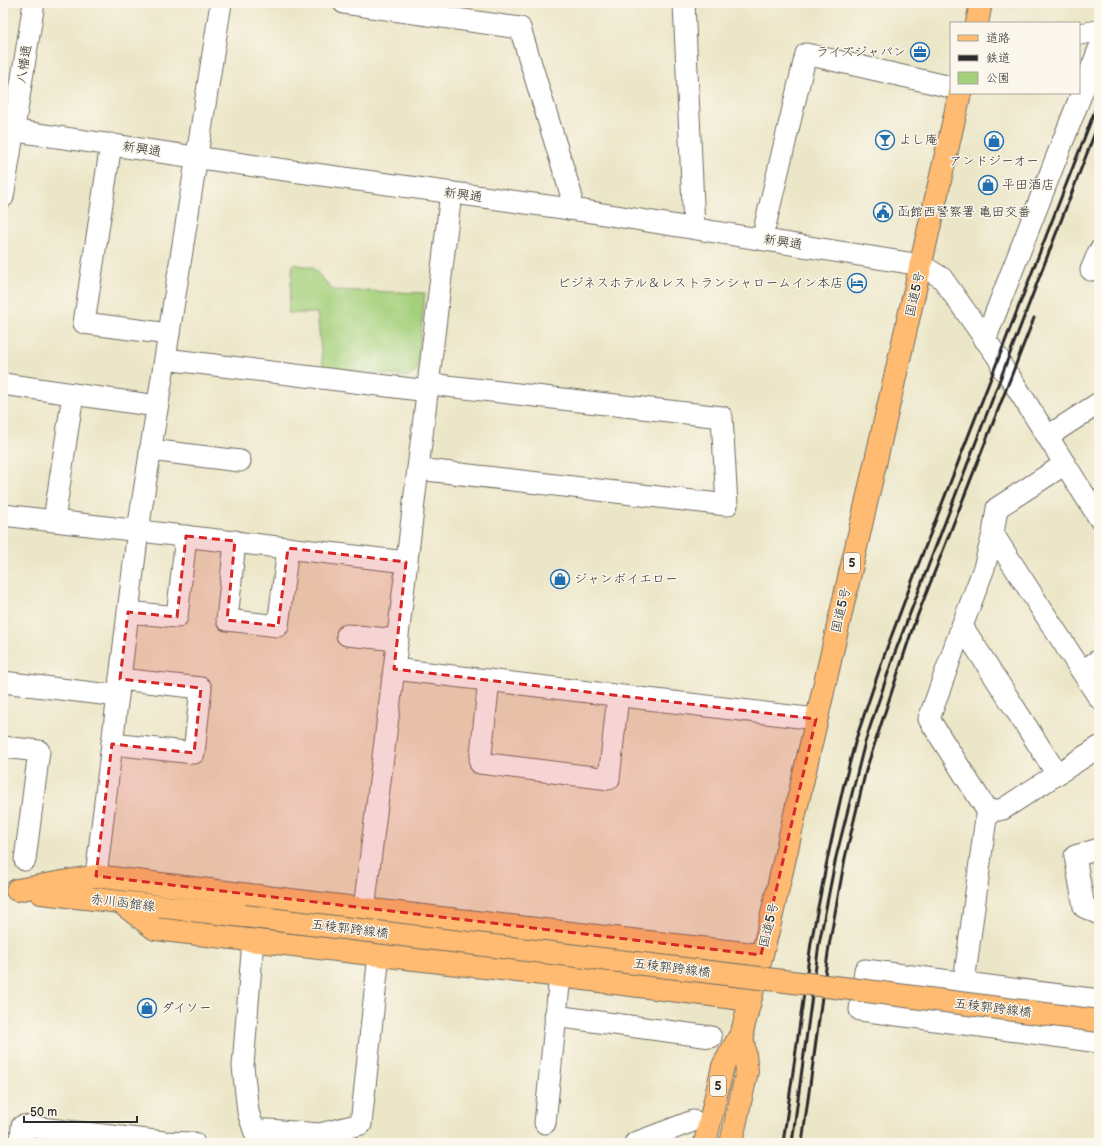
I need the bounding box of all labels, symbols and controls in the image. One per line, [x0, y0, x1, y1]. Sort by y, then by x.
legend [950, 22, 1080, 94]
text: 道路 [986, 31, 1010, 46]
office icon: ライズジャパン [909, 41, 931, 63]
street label: 八幡通 [13, 43, 35, 85]
place label: ライズジャパン [816, 44, 906, 60]
text: 鉄道 [986, 51, 1010, 66]
text: 公園 [986, 71, 1010, 86]
bar icon: よし庵 [874, 129, 896, 151]
shop icon: アンドジーオー [983, 130, 1005, 152]
place label: よし庵 [899, 132, 938, 148]
street label: 新興通 [121, 138, 163, 160]
place label: アンドジーオー [949, 153, 1039, 169]
shop icon: 平田酒店 [977, 174, 999, 196]
place label: 平田酒店 [1002, 177, 1054, 193]
street label: 新興通 [443, 184, 483, 206]
public building icon: 函館西警察署 亀田交番 [872, 201, 894, 223]
place label: 函館西警察署 亀田交番 [897, 204, 1031, 220]
street label: 新興通 [762, 231, 804, 253]
street label: 国道5号 [902, 270, 928, 318]
hotel icon: ビジネスホテル＆レストランシャロームイン本店 [846, 272, 868, 294]
place label: ビジネスホテル＆レストランシャロームイン本店 [558, 275, 843, 291]
road number: 5 [844, 553, 860, 573]
shop icon: ジャンボイエロー [549, 568, 571, 590]
place label: ジャンボイエロー [574, 571, 678, 587]
street label: 国道5号 [828, 586, 854, 634]
street label: 赤川函館線 [90, 891, 157, 915]
street label: 国道5号 [756, 901, 782, 949]
street label: 五稜郭跨線橋 [310, 916, 390, 942]
street label: 五稜郭跨線橋 [632, 955, 712, 981]
street label: 五稜郭跨線橋 [953, 995, 1033, 1021]
shop icon: ダイソー [136, 997, 158, 1019]
place label: ダイソー [161, 1000, 212, 1016]
road number: 5 [710, 1076, 726, 1096]
scale bar [24, 1098, 137, 1124]
text: 50 m [30, 1105, 57, 1120]

